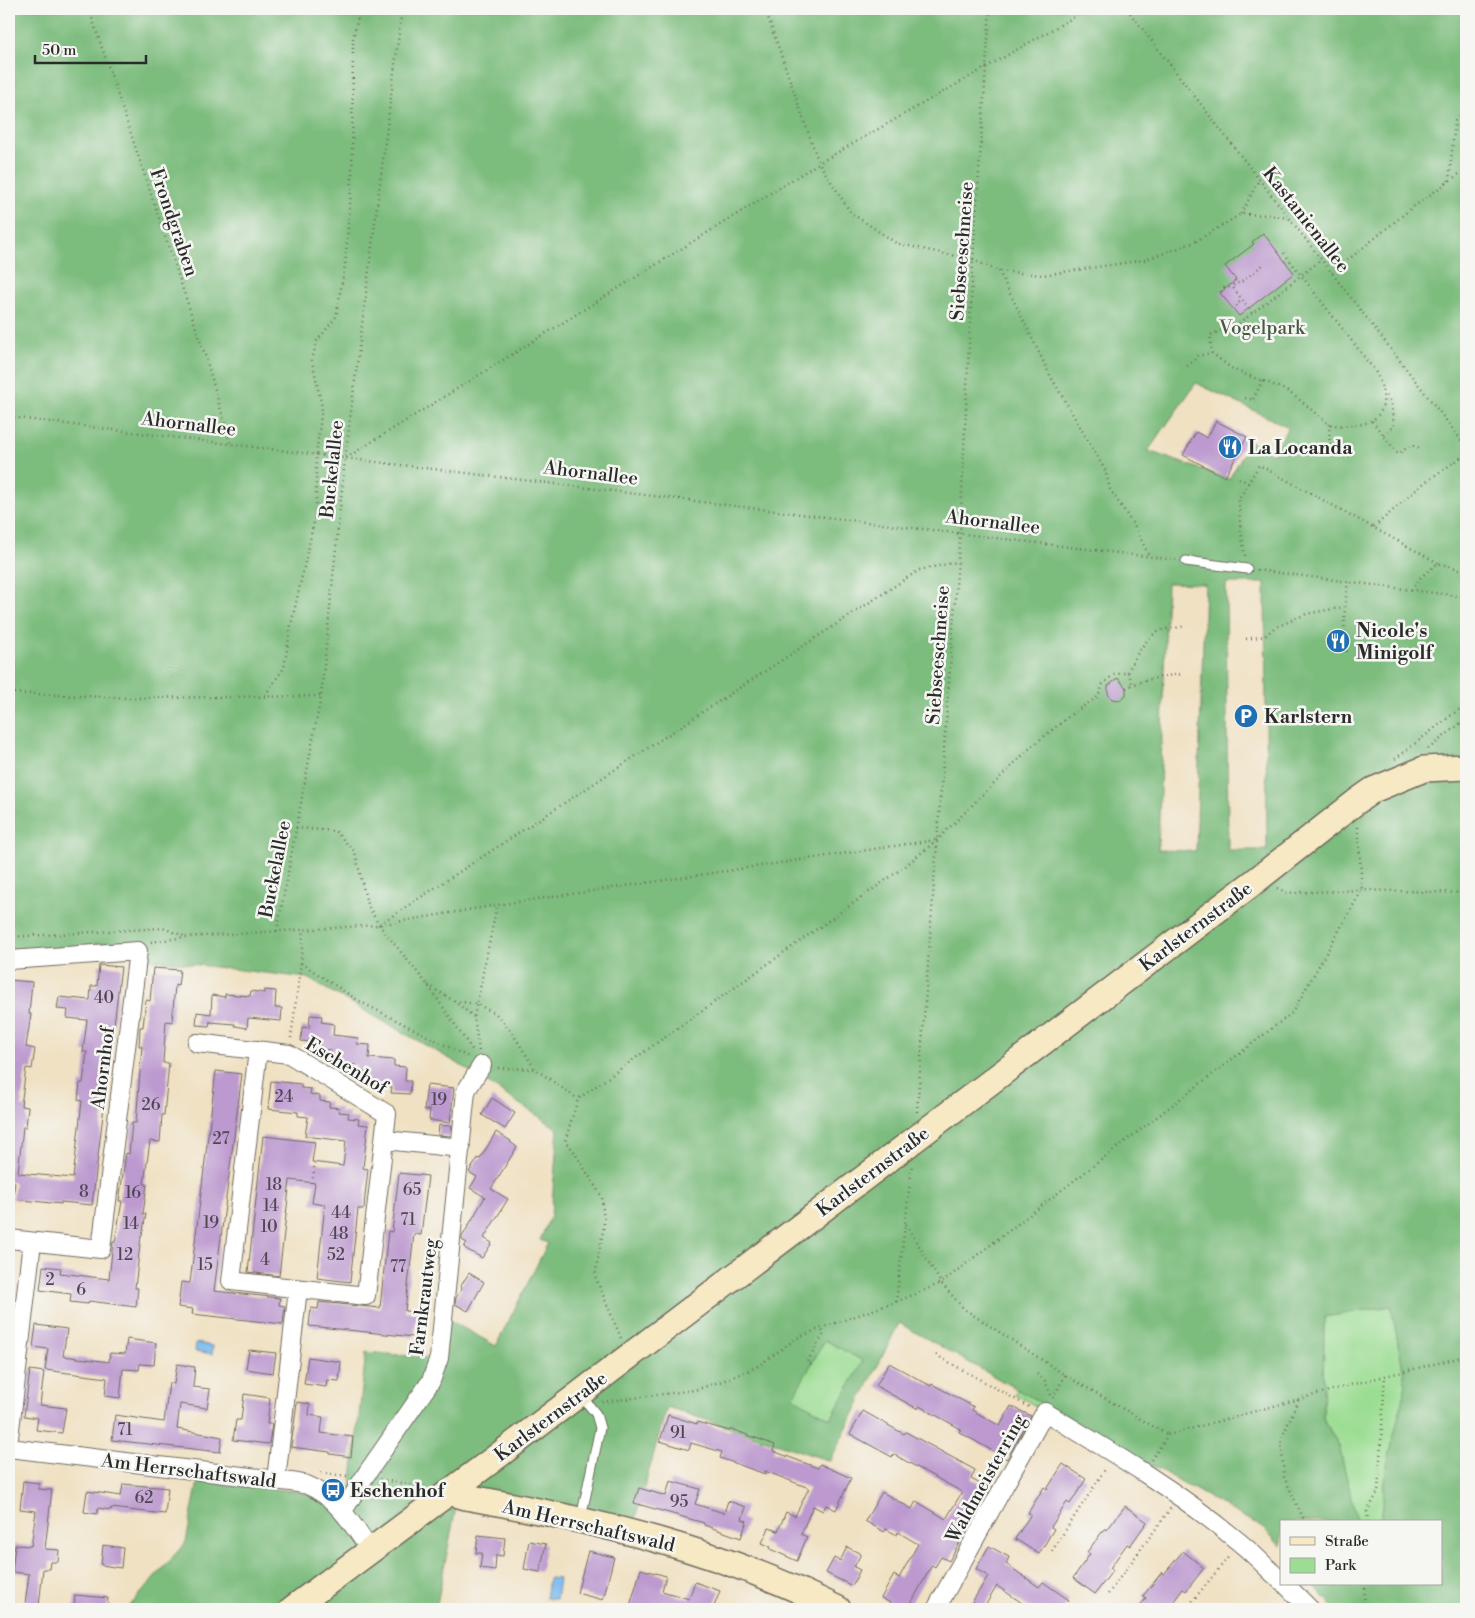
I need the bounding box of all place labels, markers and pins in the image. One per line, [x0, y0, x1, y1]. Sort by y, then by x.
restaurant icon: La Locanda [1217, 434, 1243, 460]
place label: La Locanda [1248, 436, 1353, 460]
place label: Nicole's Minigolf [1356, 619, 1435, 665]
restaurant icon: Nicole's Minigolf [1325, 628, 1351, 654]
parking icon: Karlstern [1233, 703, 1259, 729]
place label: Karlstern [1264, 705, 1352, 729]
bus stop icon: Eschenhof [320, 1477, 346, 1503]
place label: Eschenhof [350, 1479, 446, 1503]

